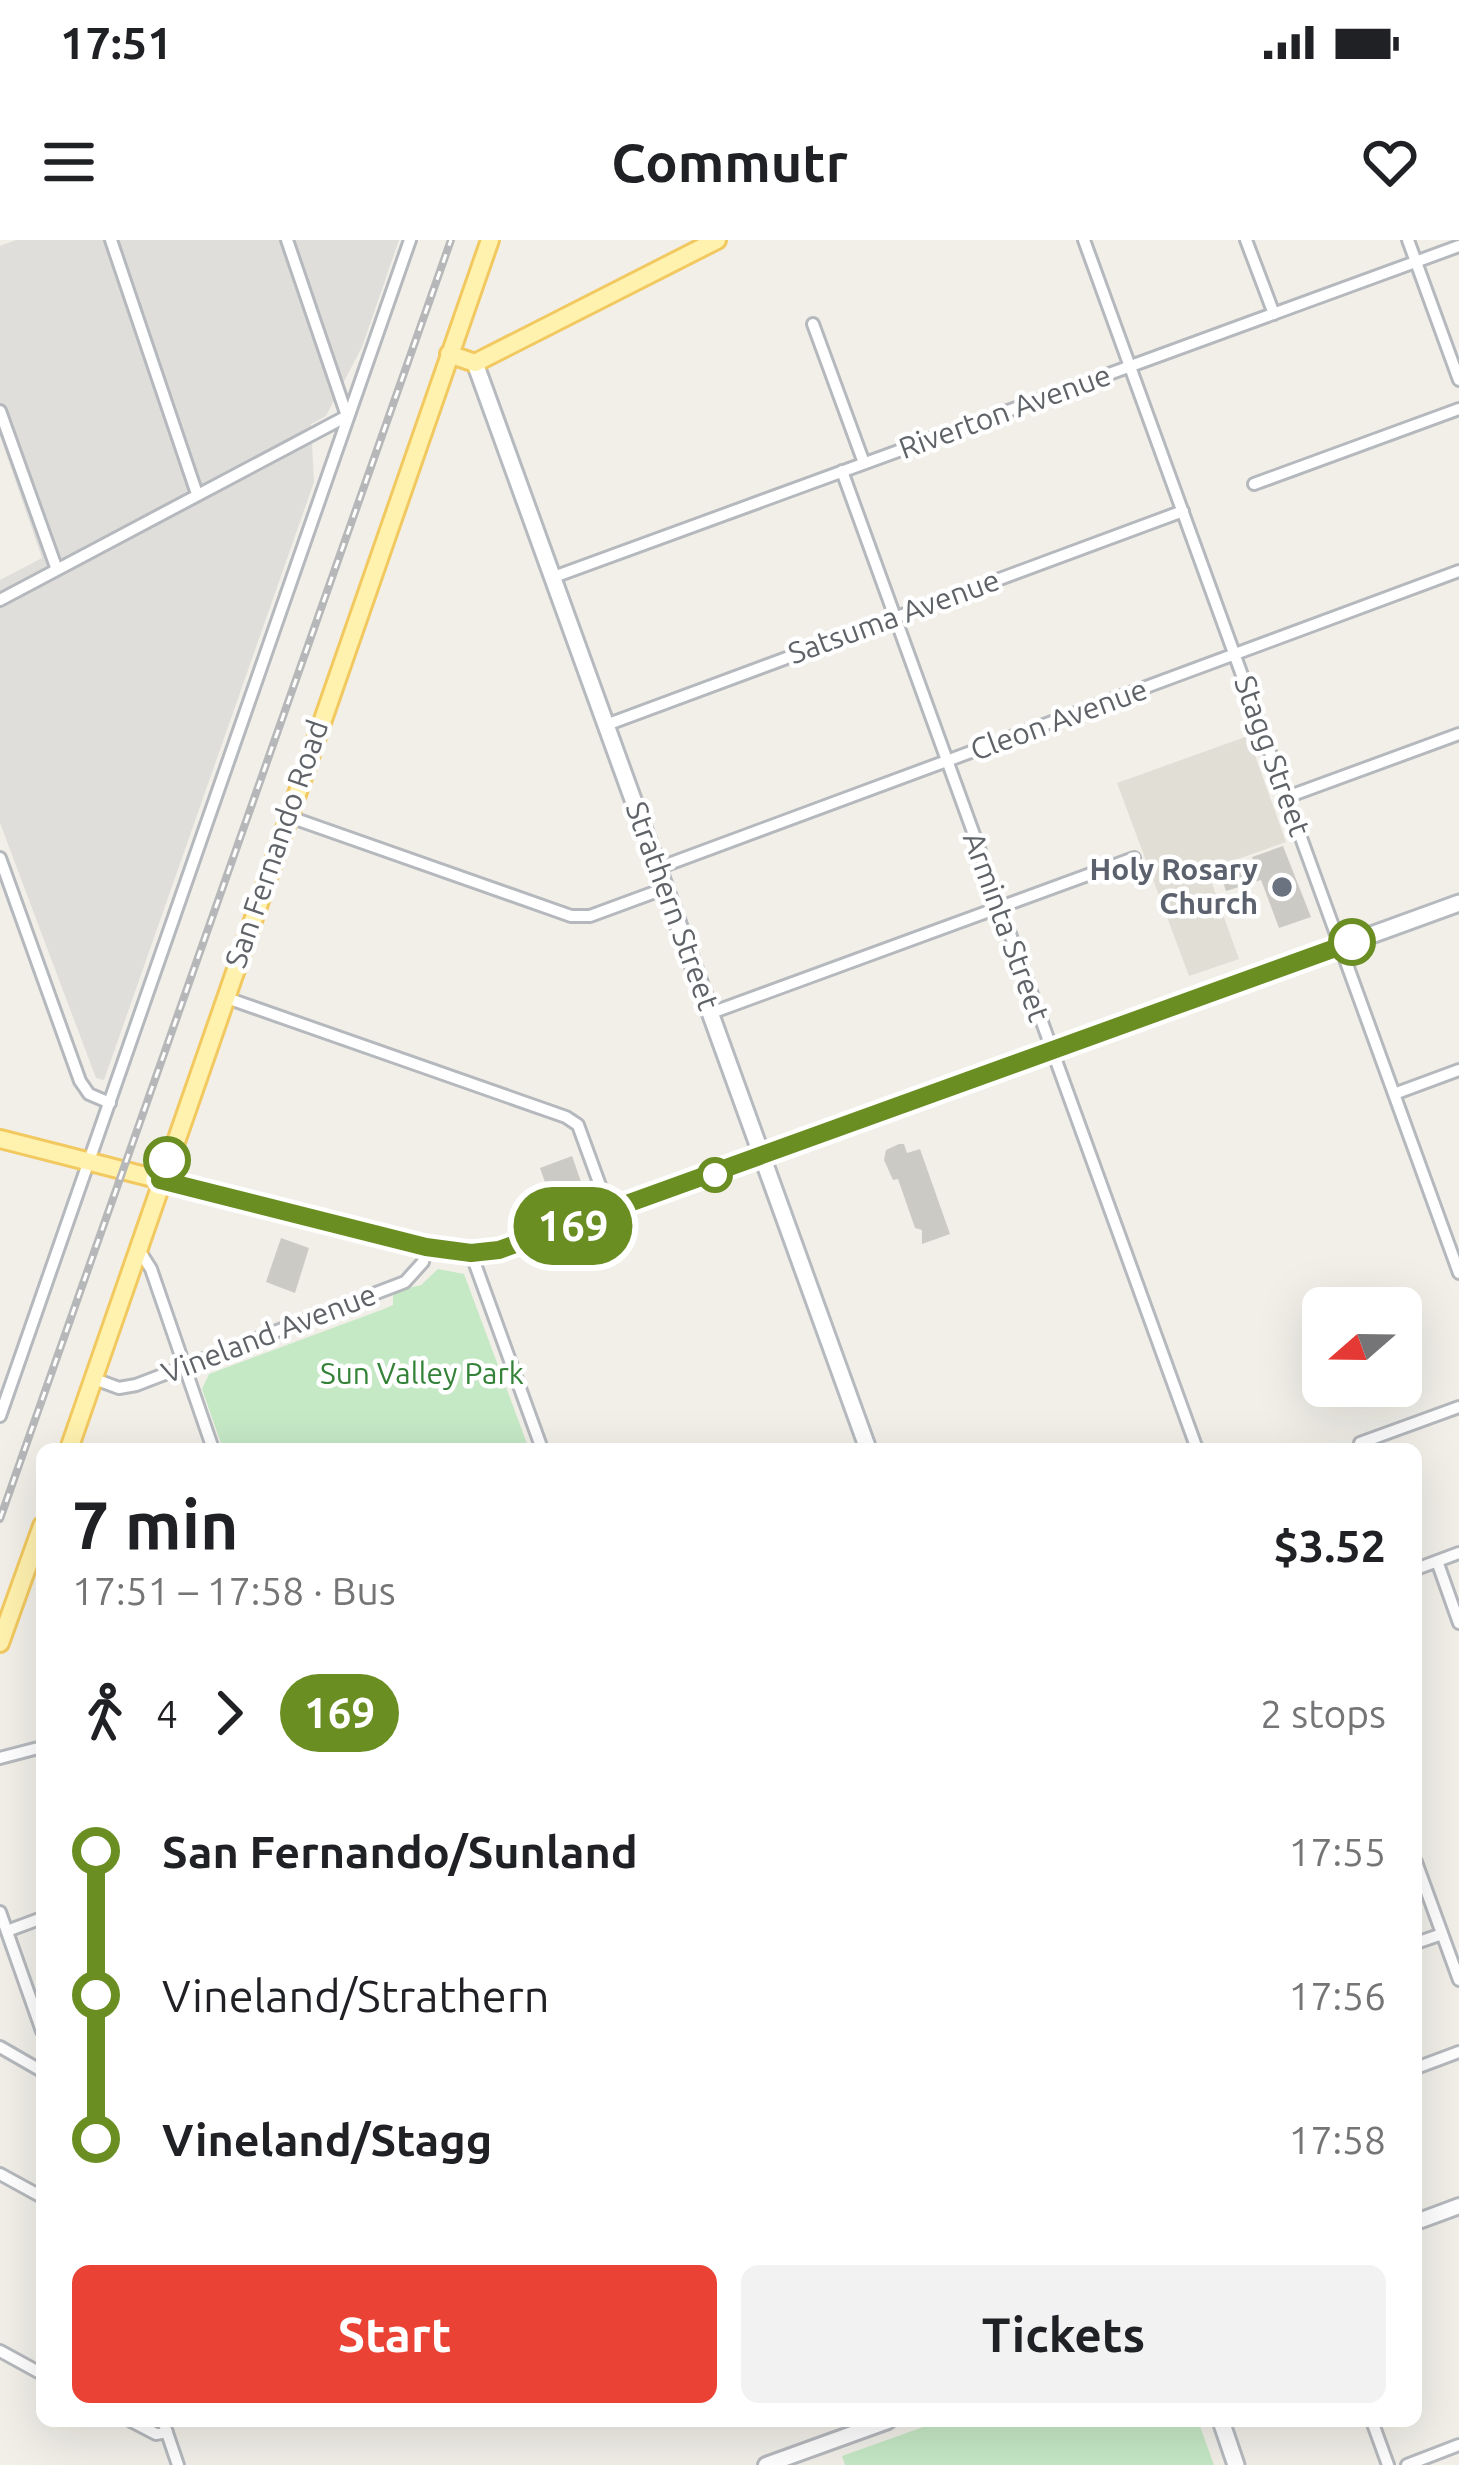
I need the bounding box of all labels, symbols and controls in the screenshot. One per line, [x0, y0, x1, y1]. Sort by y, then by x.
text: 17:51 [60, 17, 173, 68]
icon: menu [36, 129, 102, 195]
icon: heart [1357, 129, 1423, 195]
text: Commutr [611, 132, 848, 192]
street label: Riverton Avenue [894, 357, 1115, 465]
street label: Satsuma Avenue [783, 562, 1004, 670]
street label: Cleon Avenue [966, 671, 1152, 767]
street label: Stagg Street [1228, 671, 1318, 841]
street label: San Fernando Road [218, 715, 334, 972]
street label: Strathern Street [620, 797, 726, 1015]
street label: Arminta Street [957, 827, 1057, 1026]
place label: Holy Rosary Church [1090, 852, 1258, 920]
marker: Holy Rosary Church [1269, 874, 1295, 900]
unlabelled marker [1330, 920, 1374, 964]
unlabelled marker [145, 1138, 189, 1182]
unlabelled marker [699, 1159, 731, 1191]
line badge: 169 [504, 1187, 642, 1265]
text: 169 [537, 1202, 609, 1249]
street label: Vineland Avenue [157, 1277, 381, 1390]
north arrow [1302, 1287, 1422, 1407]
map controls [1302, 1287, 1422, 1407]
park label: Sun Valley Park [320, 1356, 524, 1390]
text: 7 min [72, 1487, 239, 1561]
text: $3.52 [1273, 1520, 1386, 1571]
text: 17:51 – 17:58 · Bus [72, 1569, 396, 1612]
icon: walk [72, 1680, 138, 1746]
icon: forward [196, 1680, 262, 1746]
text: 169 [304, 1689, 375, 1736]
text: 4 [156, 1692, 178, 1735]
text: 2 stops [1260, 1692, 1386, 1735]
text: San Fernando/Sunland [162, 1826, 638, 1877]
text: 17:55 [1288, 1830, 1386, 1873]
text: Vineland/Strathern [162, 1970, 549, 2021]
text: 17:56 [1288, 1974, 1386, 2017]
text: Vineland/Stagg [162, 2114, 492, 2165]
text: 17:58 [1288, 2118, 1386, 2161]
button: Start [72, 2265, 717, 2403]
button: Tickets [741, 2265, 1386, 2403]

